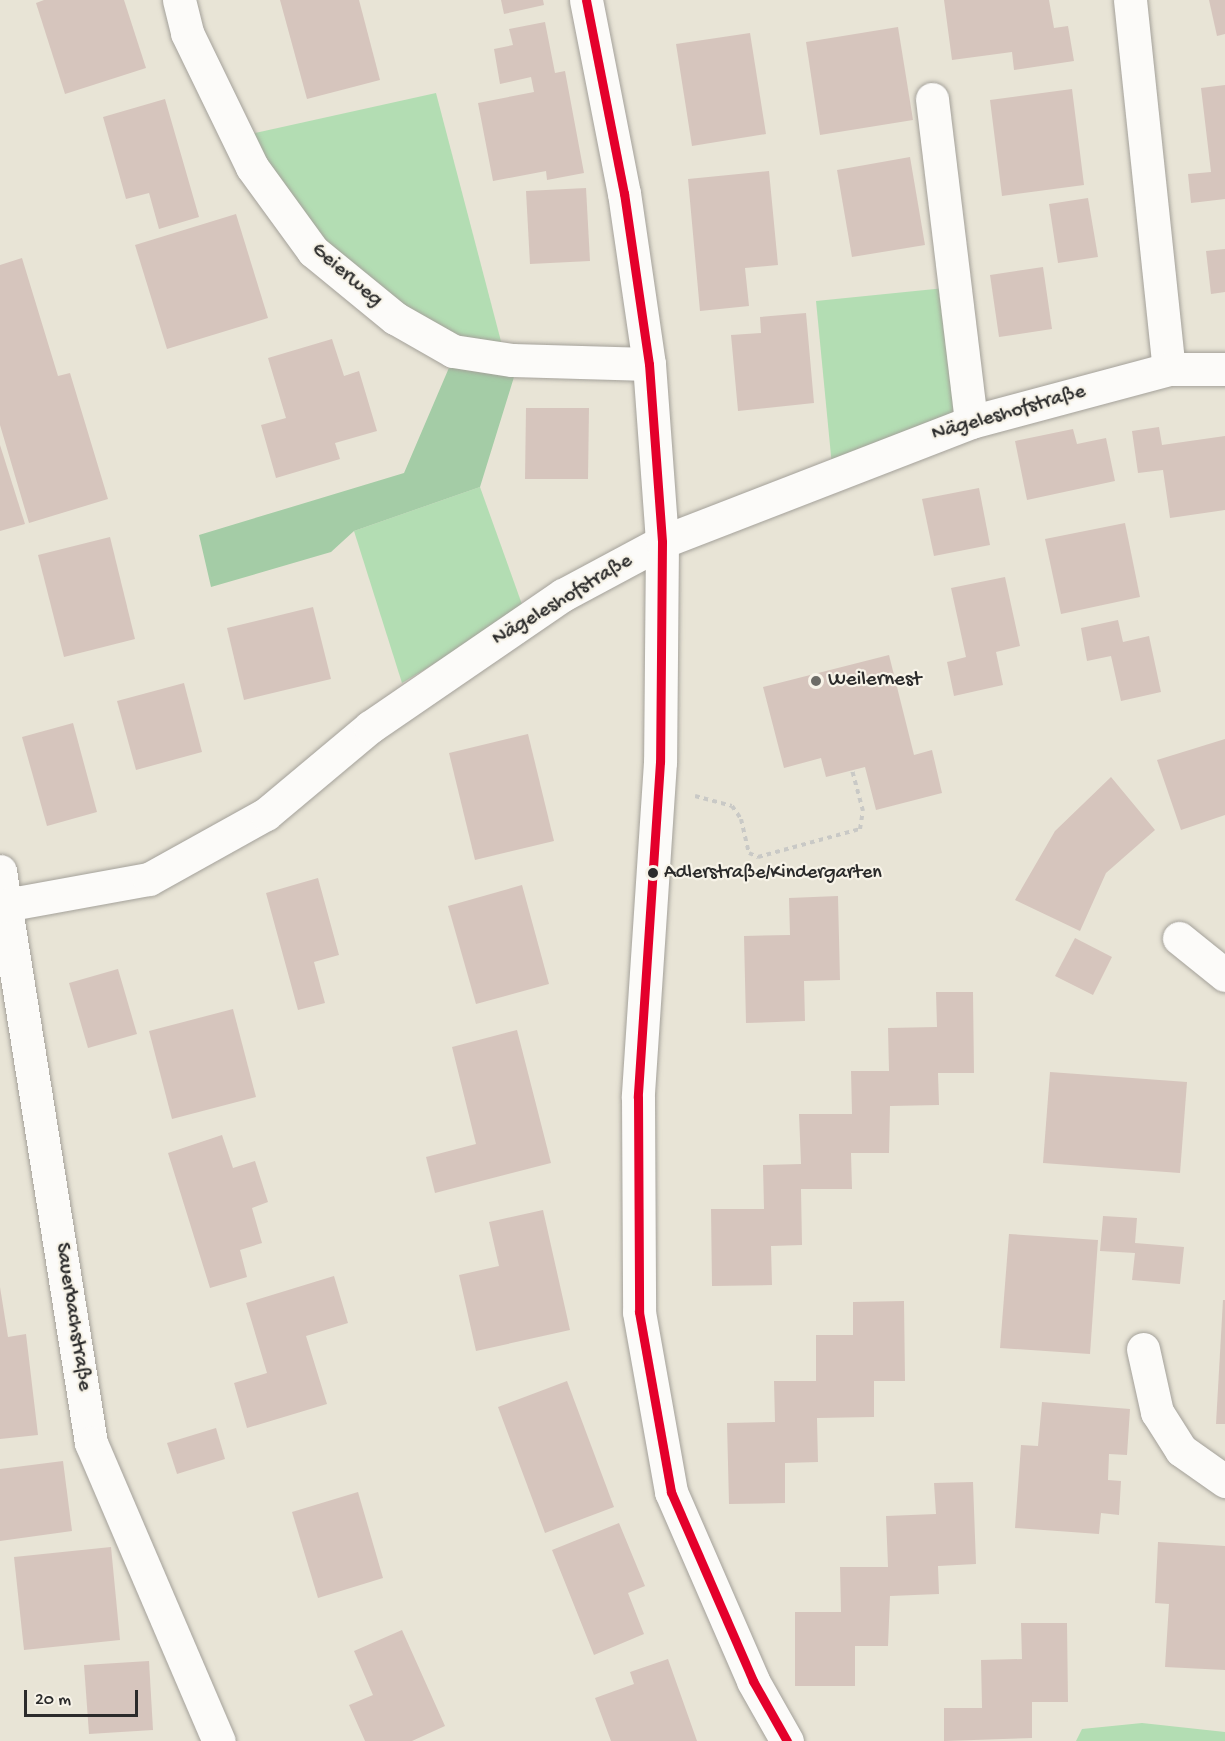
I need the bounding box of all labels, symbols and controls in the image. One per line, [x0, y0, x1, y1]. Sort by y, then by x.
street label: Geierweg [305, 238, 387, 314]
street label: Nägeleshofstraße [929, 380, 1089, 448]
street label: Nägeleshofstraße [488, 549, 638, 653]
place label: Weilernest [828, 668, 921, 694]
marker: Weilernest [809, 674, 823, 688]
place label: Adlerstraße/Kindergarten [664, 861, 882, 885]
marker: Adlerstraße/Kindergarten [647, 867, 659, 879]
street label: Sauerbachstraße [48, 1241, 96, 1393]
scale bar [27, 1678, 141, 1716]
text: 20 m [35, 1690, 71, 1711]

